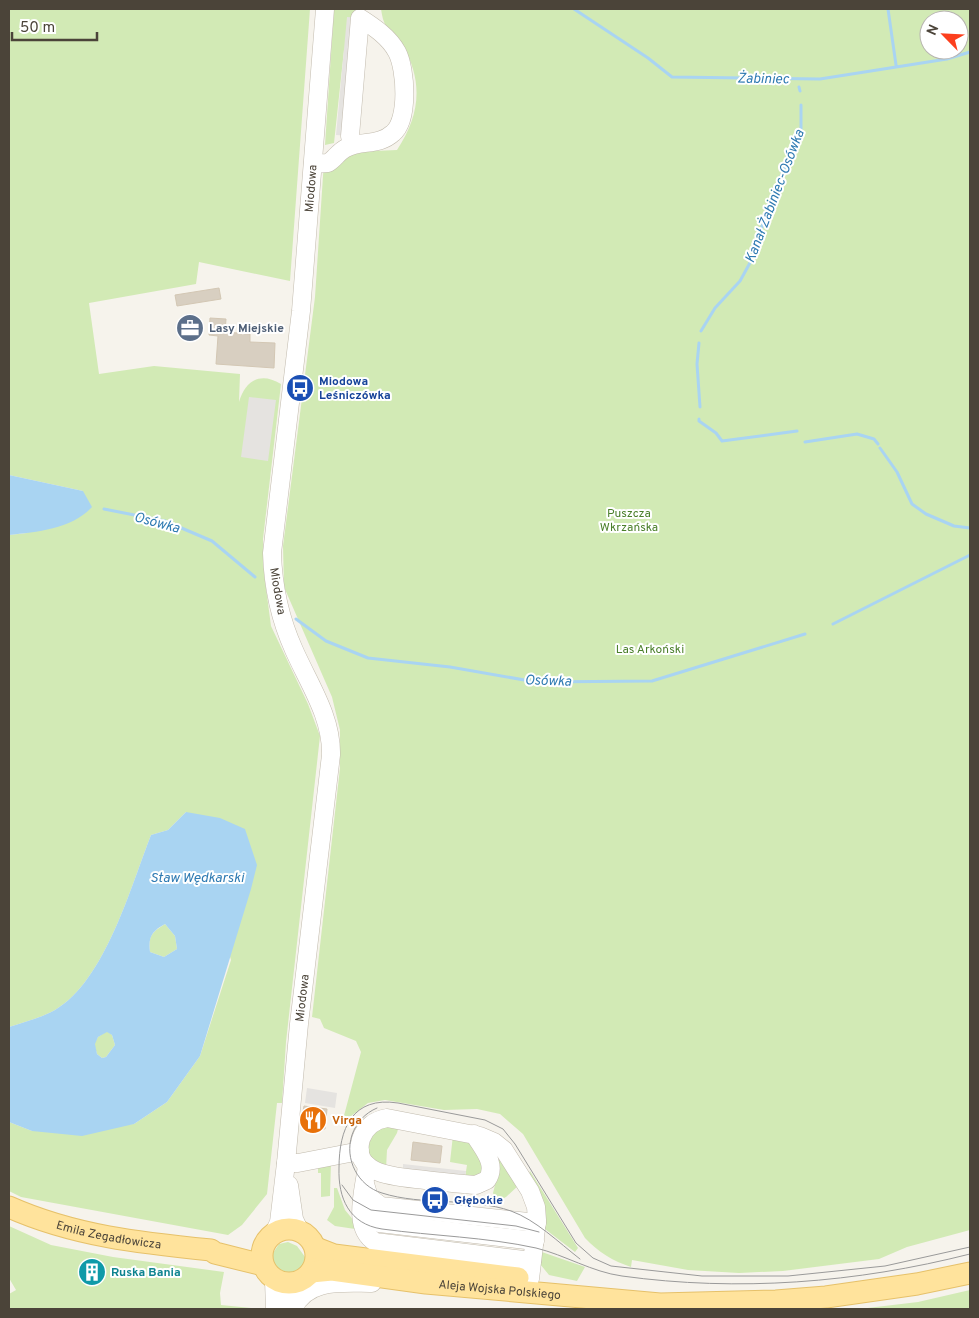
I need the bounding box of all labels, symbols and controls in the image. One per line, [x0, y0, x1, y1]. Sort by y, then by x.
scale bar [12, 10, 98, 42]
north arrow [919, 10, 969, 60]
text: 50 m [20, 19, 55, 38]
text: N [924, 22, 943, 38]
water label: Żabiniec [737, 70, 789, 88]
water label: Kanał Żabiniec-Osówka [741, 126, 809, 266]
street label: Miodowa [302, 164, 322, 213]
office icon: Lasy Miejskie [175, 313, 205, 343]
place label: Lasy Miejskie [209, 321, 284, 337]
bus stop icon: Miodowa Leśniczówka [285, 373, 315, 403]
place label: Miodowa Leśniczówka [319, 374, 391, 404]
park label: Puszcza Wkrzańska [600, 506, 658, 536]
water label: Osówka [132, 509, 182, 538]
street label: Miodowa [265, 566, 289, 616]
park label: Las Arkoński [616, 642, 684, 658]
water label: Osówka [524, 672, 572, 691]
water label: Staw Wędkarski [150, 870, 246, 887]
street label: Miodowa [292, 974, 314, 1023]
restaurant icon: Virga [298, 1105, 328, 1135]
place label: Virga [332, 1113, 362, 1129]
bus stop icon: Głębokie [420, 1185, 450, 1215]
place label: Głębokie [454, 1193, 503, 1209]
street label: Emila Zegadłowicza [54, 1218, 162, 1254]
building icon: Ruska Bania [77, 1257, 107, 1287]
place label: Ruska Bania [111, 1265, 181, 1281]
street label: Aleja Wojska Polskiego [438, 1277, 562, 1304]

